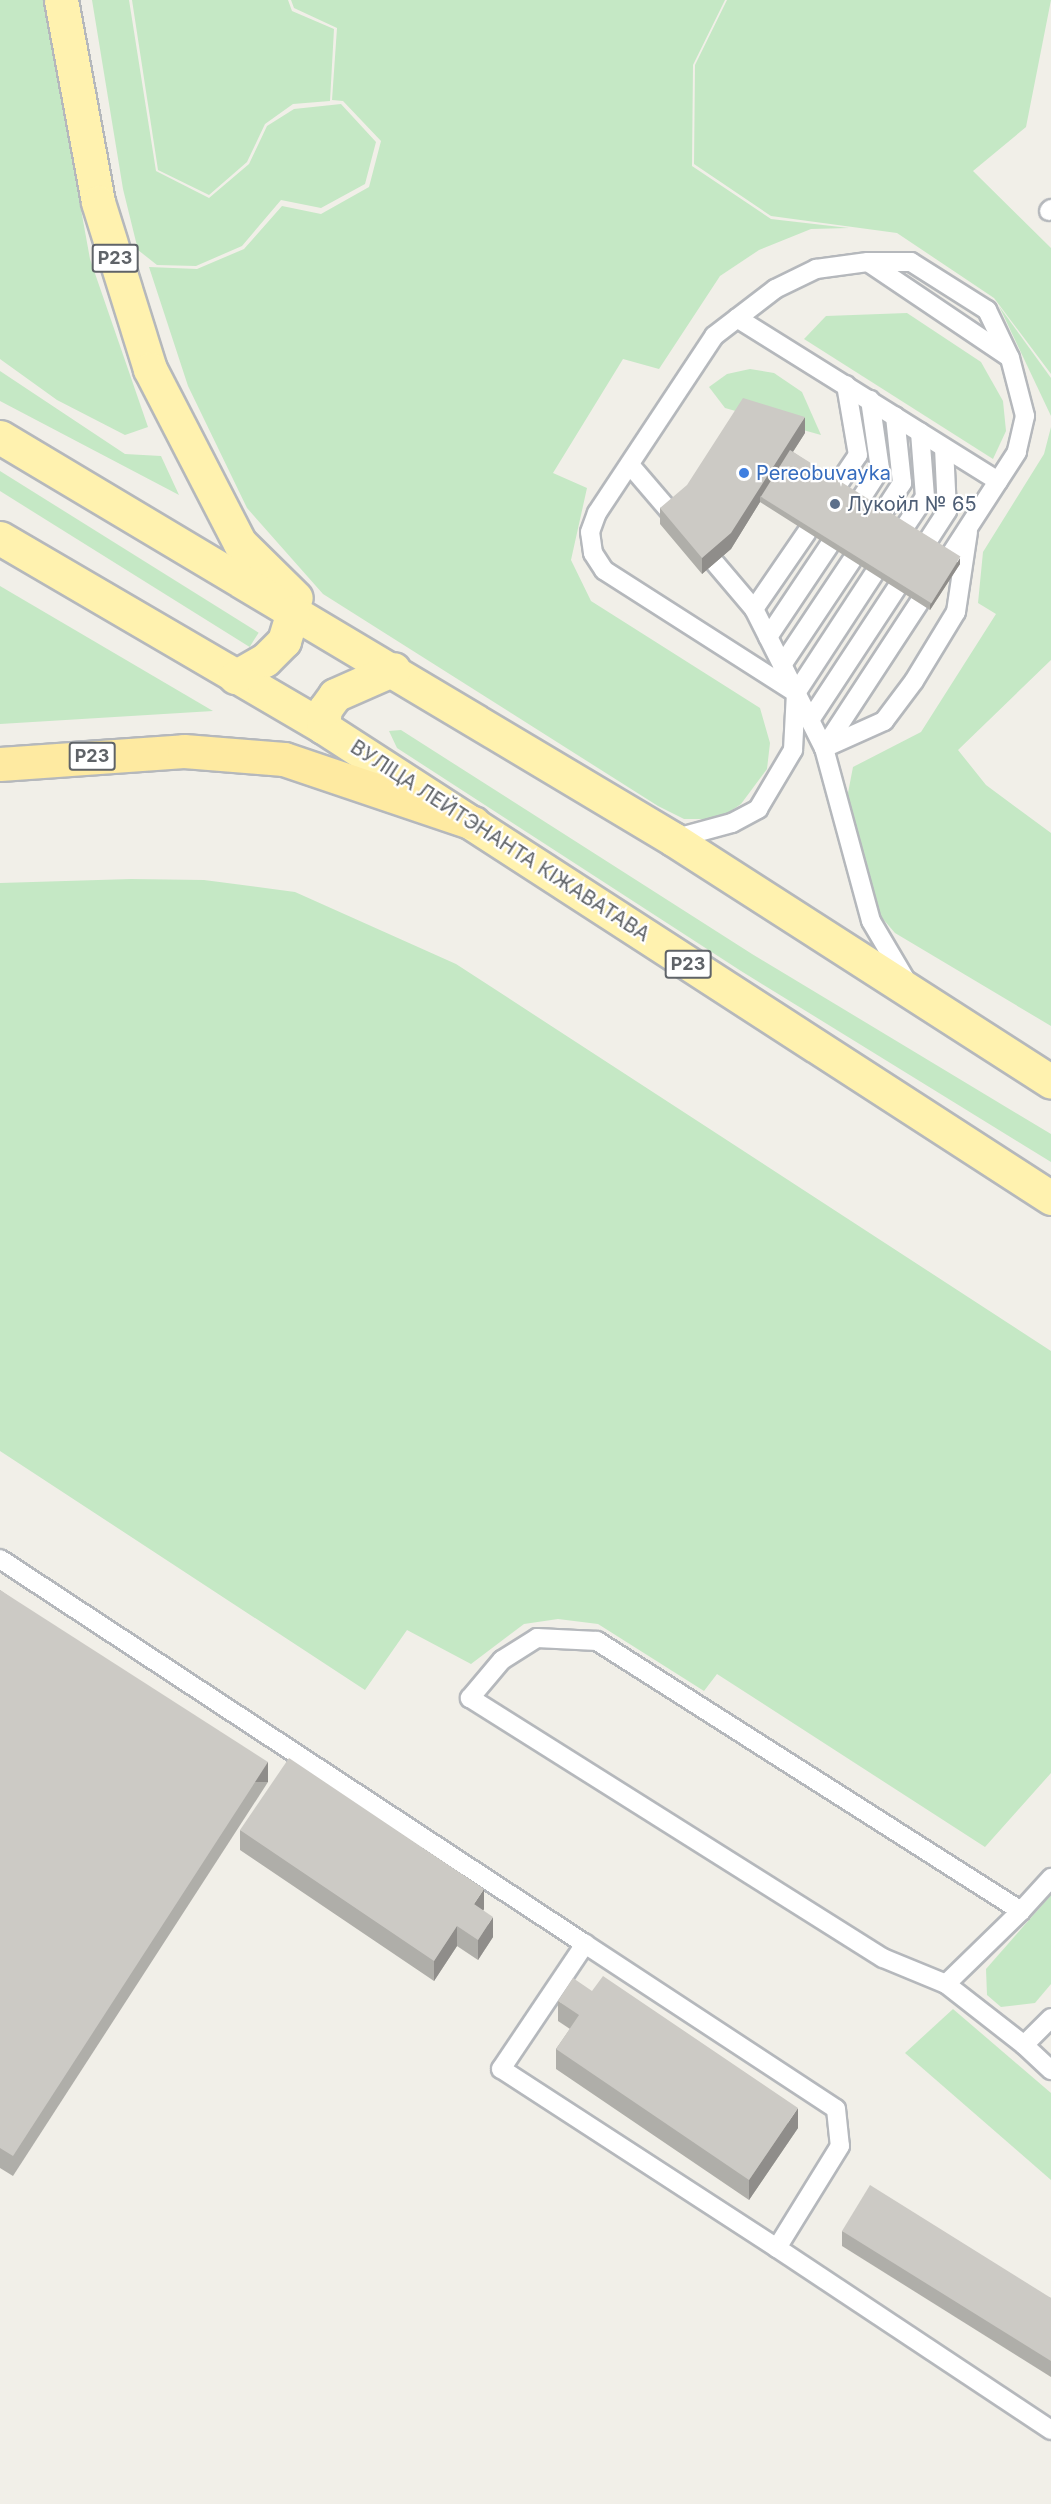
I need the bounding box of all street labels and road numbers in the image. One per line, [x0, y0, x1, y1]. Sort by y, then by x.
road number: Р23 [91, 243, 139, 273]
street label: ВУЛІЦА ЛЕЙТЭНАНТА КІЖАВАТАВА [346, 735, 654, 947]
road number: Р23 [68, 741, 116, 771]
road number: Р23 [664, 949, 712, 979]

